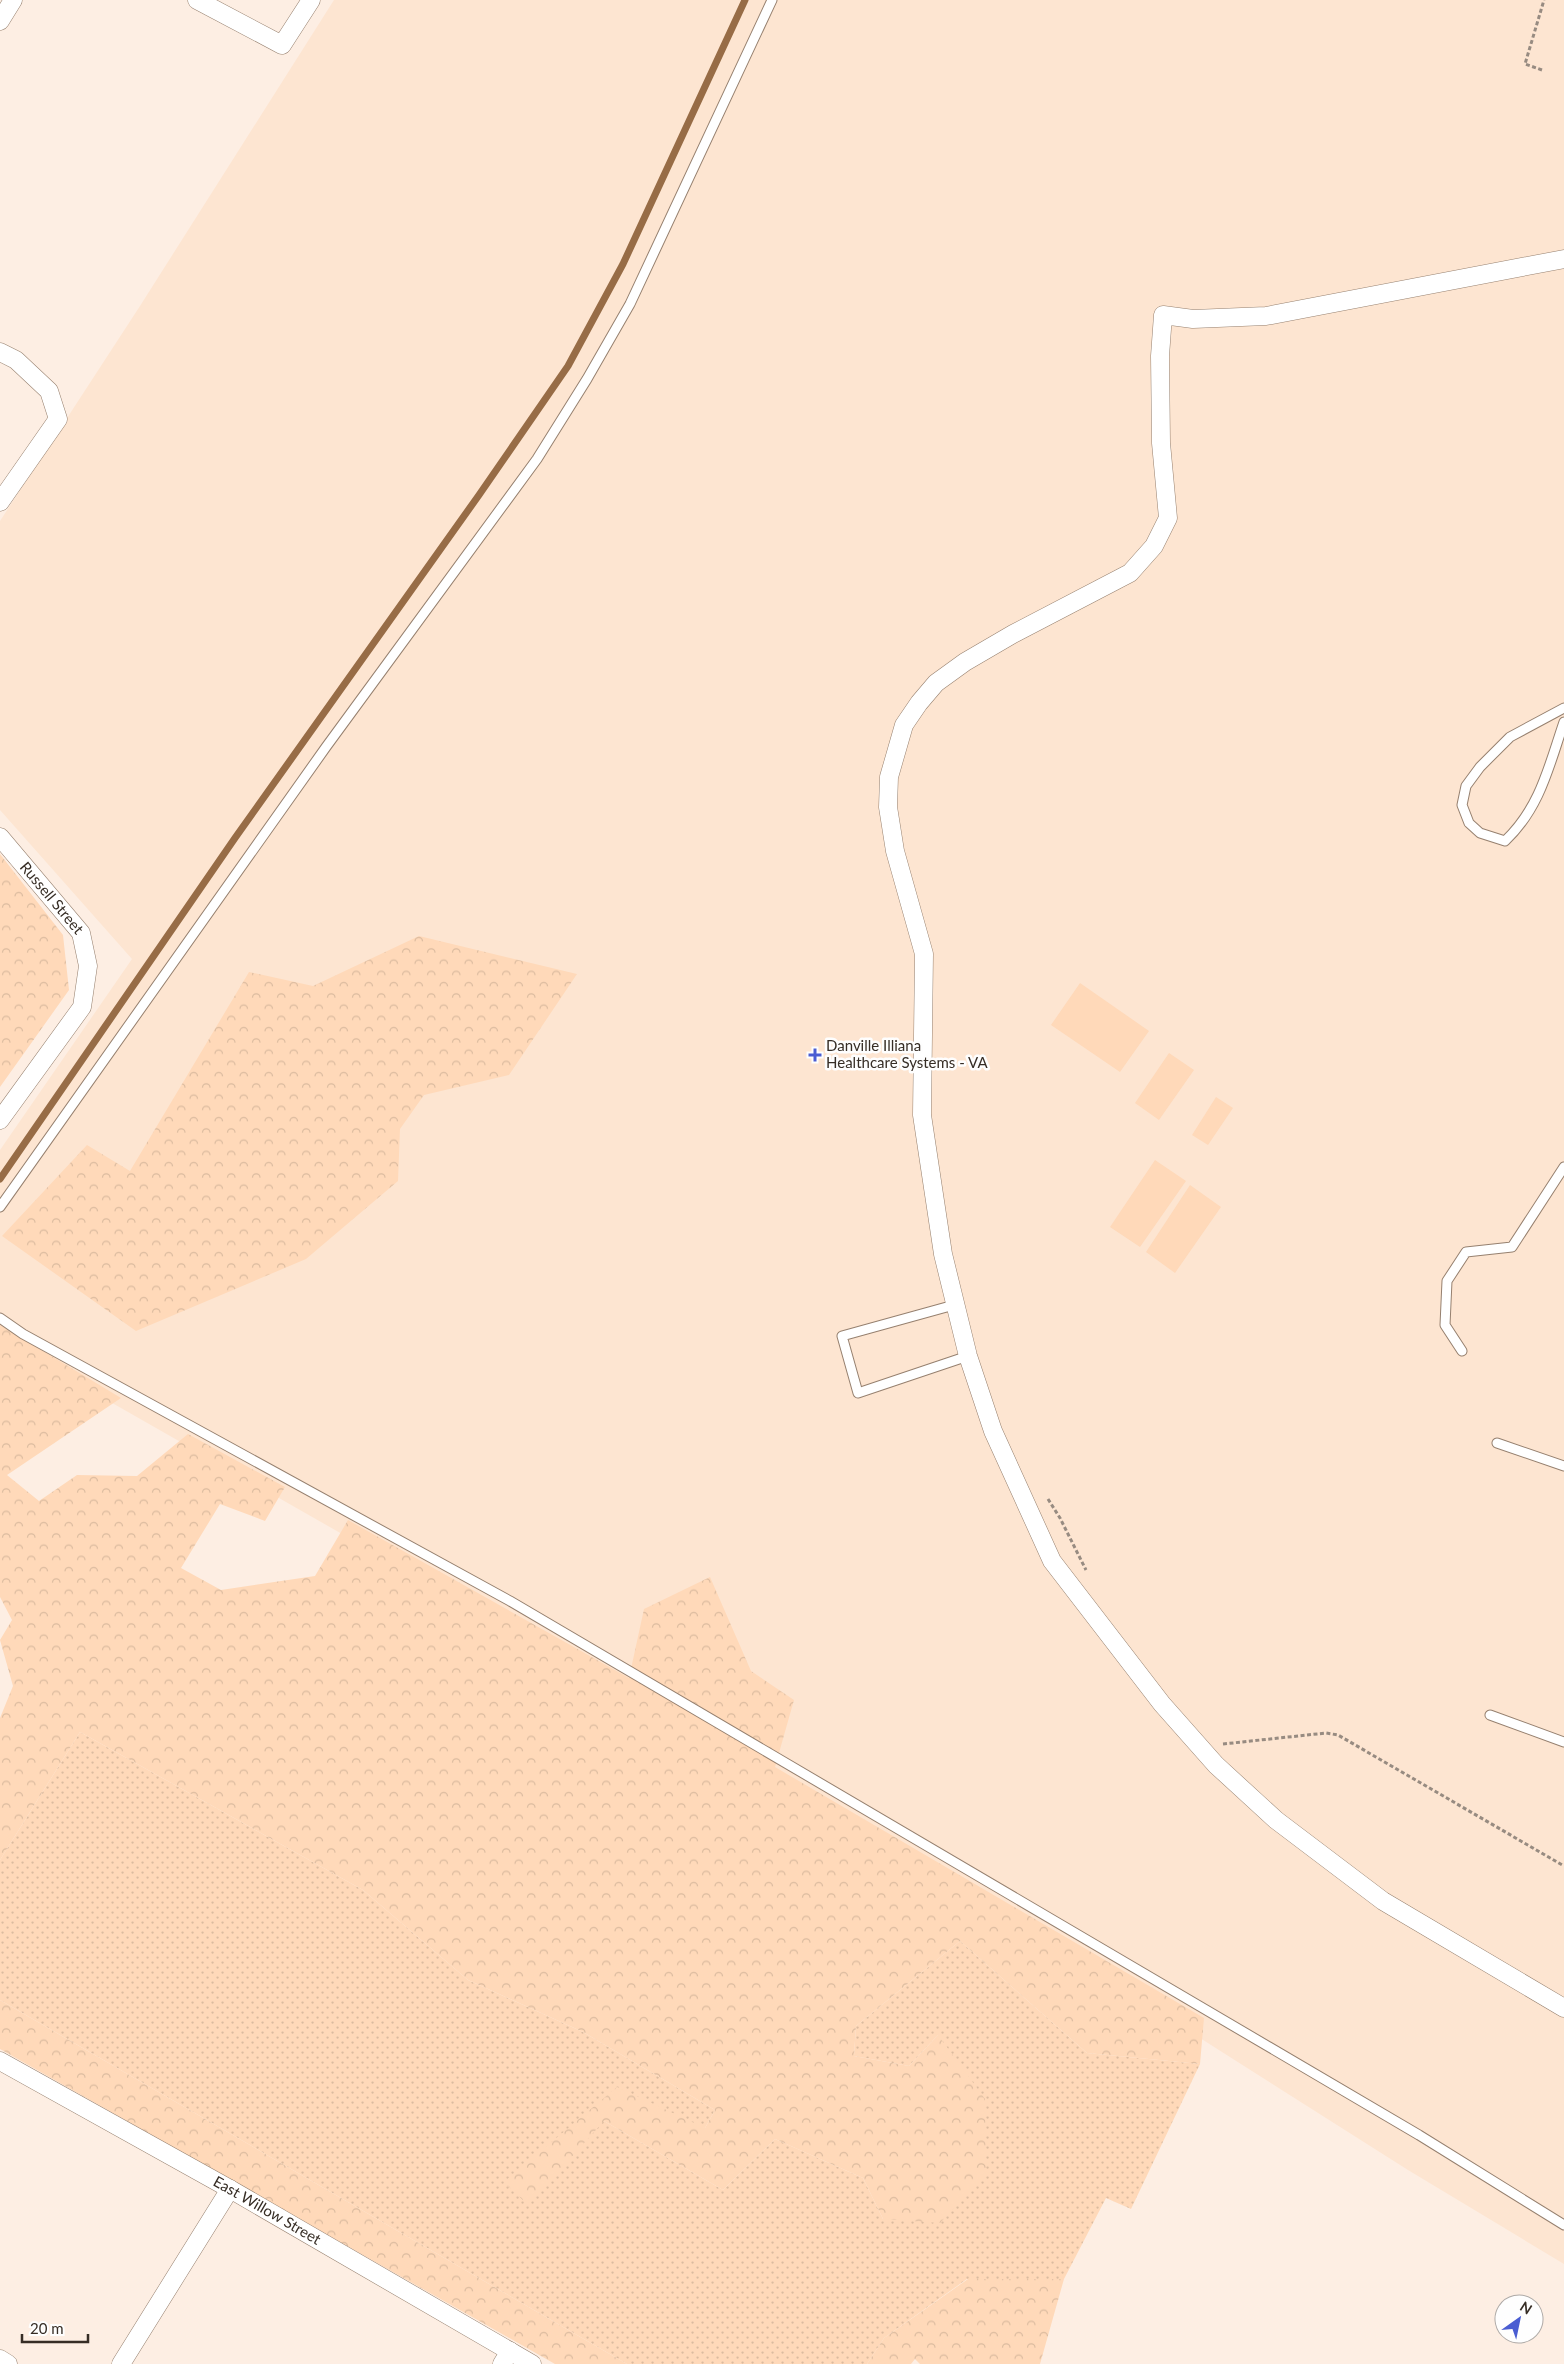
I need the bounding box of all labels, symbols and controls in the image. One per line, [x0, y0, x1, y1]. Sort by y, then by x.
street label: Russell Street [17, 858, 88, 938]
place label: Danville Illiana Healthcare Systems - VA [826, 1036, 988, 1071]
marker: Danville Illiana Healthcare Systems - VA [808, 1048, 822, 1062]
street label: East Willow Street [211, 2172, 325, 2248]
north arrow [1494, 2294, 1544, 2344]
text: N [1517, 2298, 1536, 2318]
scale bar [22, 2312, 89, 2344]
text: 20 m [30, 2319, 64, 2337]

